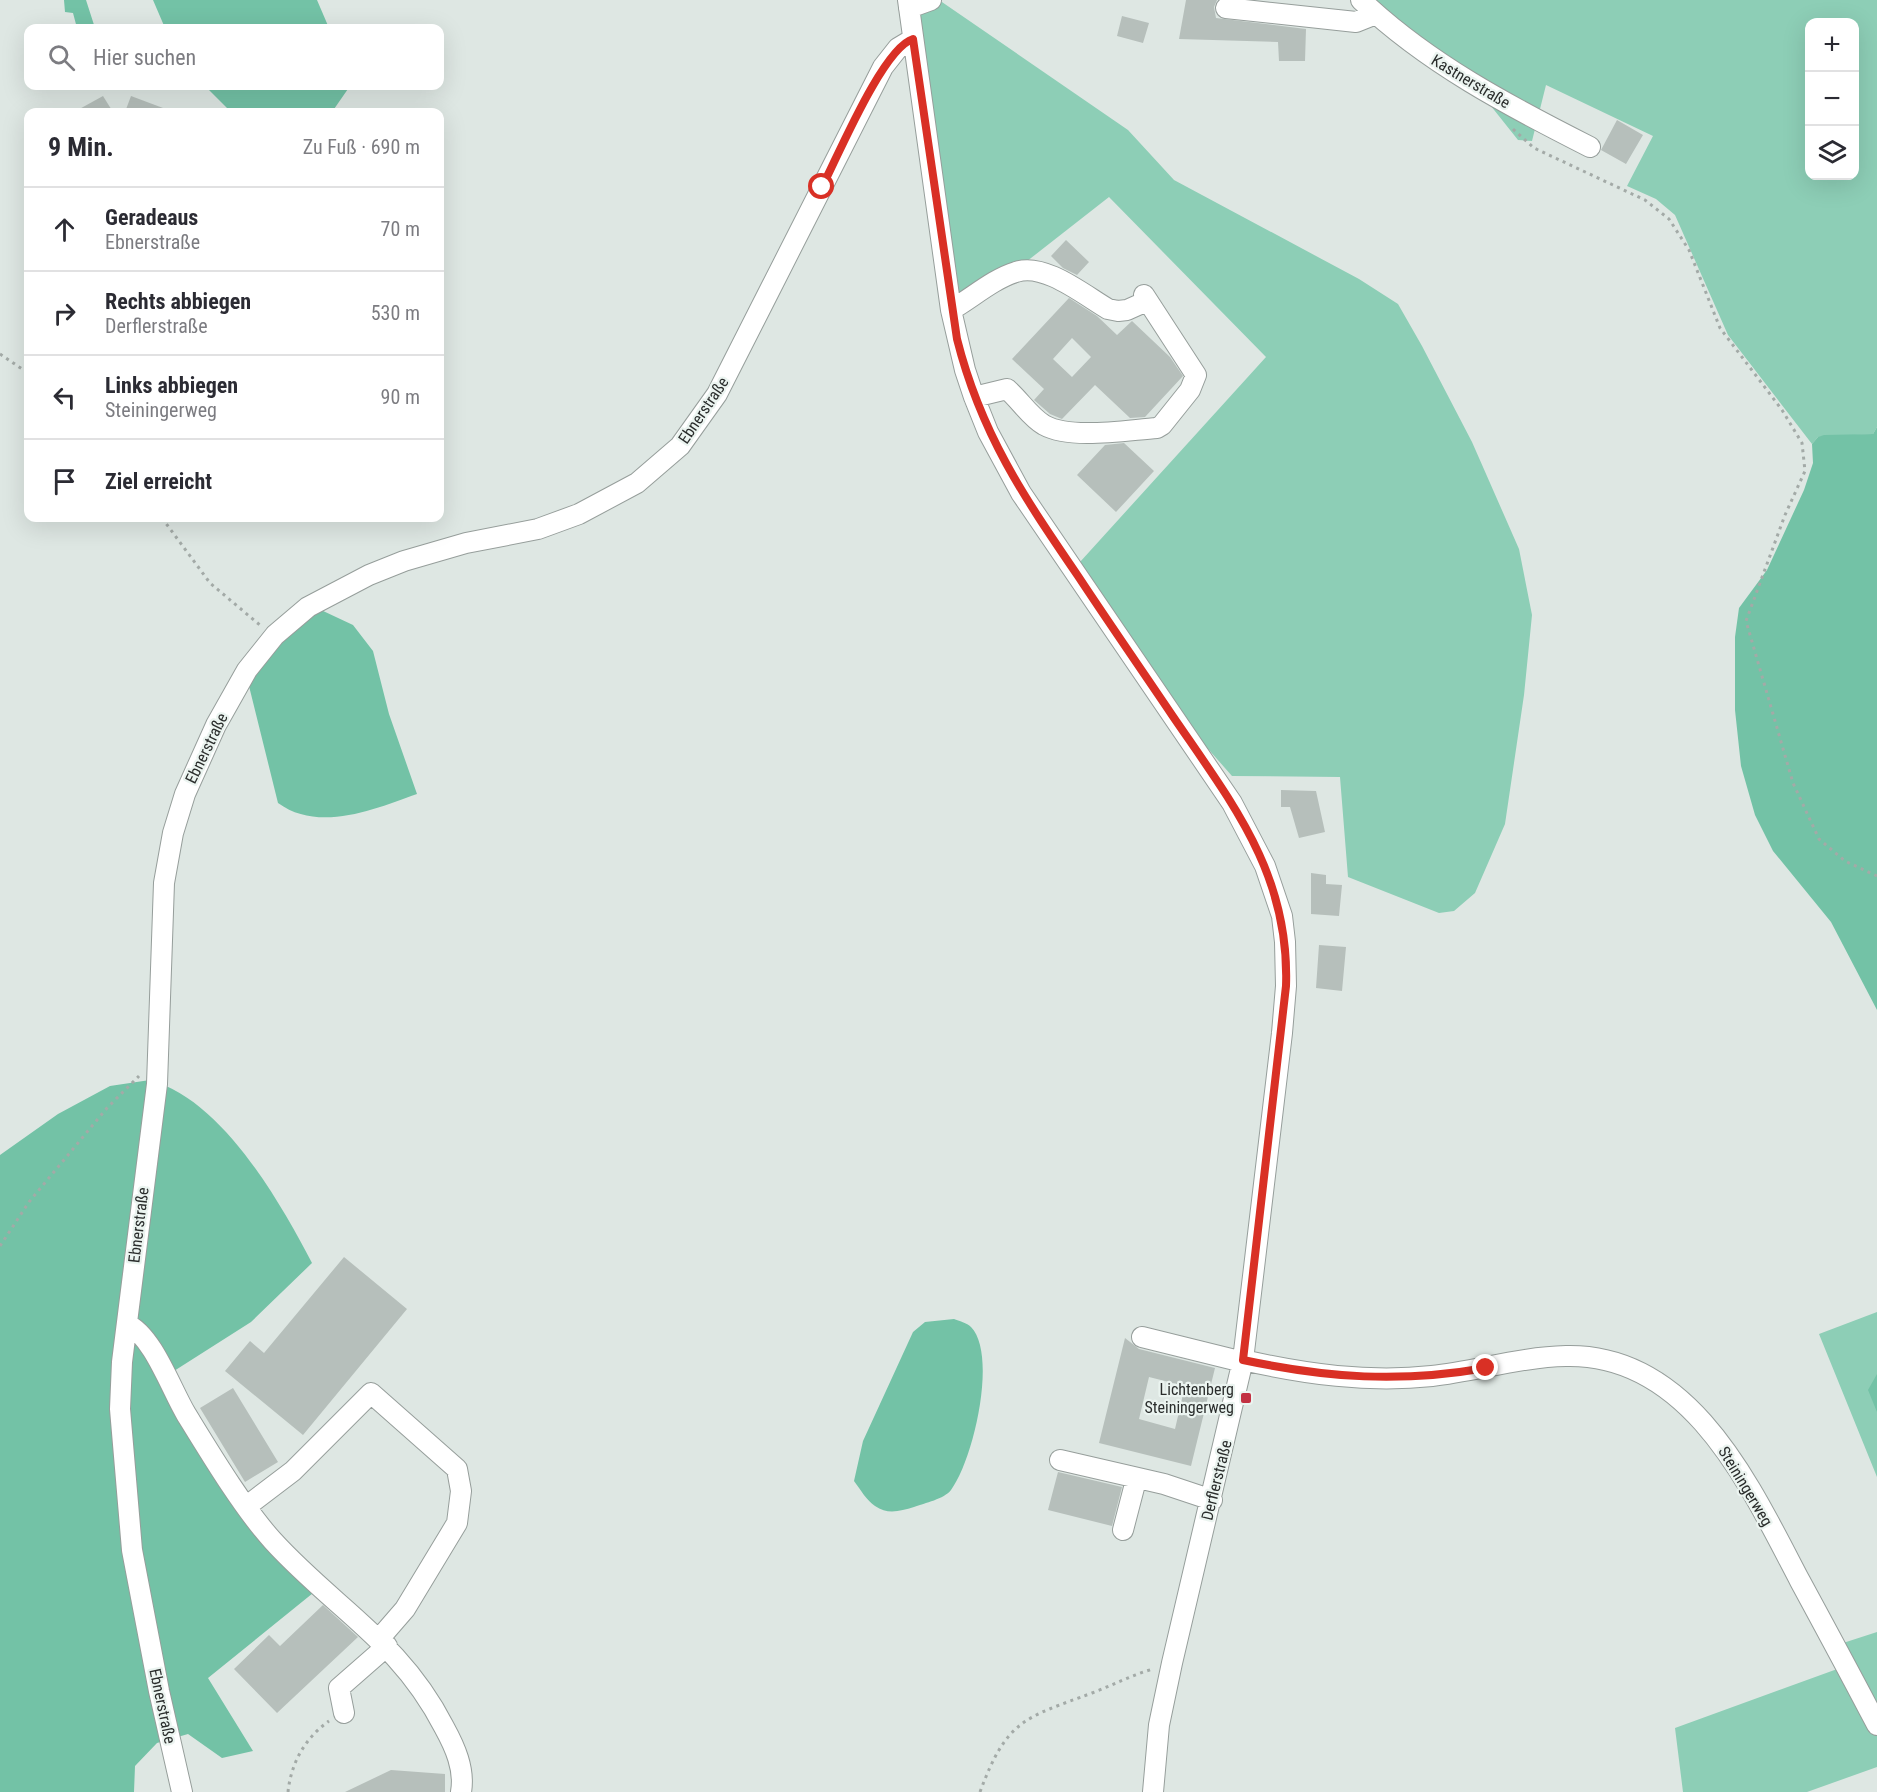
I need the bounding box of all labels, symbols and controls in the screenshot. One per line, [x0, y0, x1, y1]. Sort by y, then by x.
map controls [1805, 18, 1859, 180]
button: + [1805, 18, 1859, 72]
search box [24, 24, 444, 90]
icon: search [45, 41, 78, 74]
text: Hier suchen [93, 45, 196, 70]
street label: Kastnerstraße [1428, 50, 1514, 112]
button: − [1805, 72, 1859, 126]
button: layers [1805, 126, 1859, 180]
text: 9 Min. [48, 132, 114, 162]
text: Zu Fuß · 690 m [303, 135, 420, 159]
route start [808, 173, 834, 199]
text: Geradeaus [105, 205, 198, 230]
icon: ahead [48, 213, 81, 246]
text: 70 m [381, 217, 420, 241]
text: Ebnerstraße [105, 230, 200, 254]
text: Rechts abbiegen [105, 289, 251, 314]
icon: right [48, 297, 81, 330]
text: 530 m [371, 301, 420, 325]
text: Derflerstraße [105, 314, 208, 338]
text: Links abbiegen [105, 373, 238, 398]
street label: Ebnerstraße [674, 373, 733, 447]
icon: left [48, 381, 81, 414]
text: 90 m [381, 385, 420, 409]
text: Steiningerweg [105, 398, 217, 422]
icon: arrive [48, 465, 81, 498]
text: Ziel erreicht [105, 469, 212, 494]
street label: Ebnerstraße [181, 710, 232, 787]
street label: Ebnerstraße [124, 1186, 153, 1264]
route end [1472, 1354, 1498, 1380]
place label: Lichtenberg Steiningerweg [1144, 1380, 1234, 1417]
marker: Lichtenberg Steiningerweg [1239, 1391, 1253, 1405]
street label: Derflerstraße [1197, 1438, 1236, 1522]
street label: Steiningerweg [1714, 1443, 1777, 1530]
street label: Ebnerstraße [145, 1667, 180, 1745]

